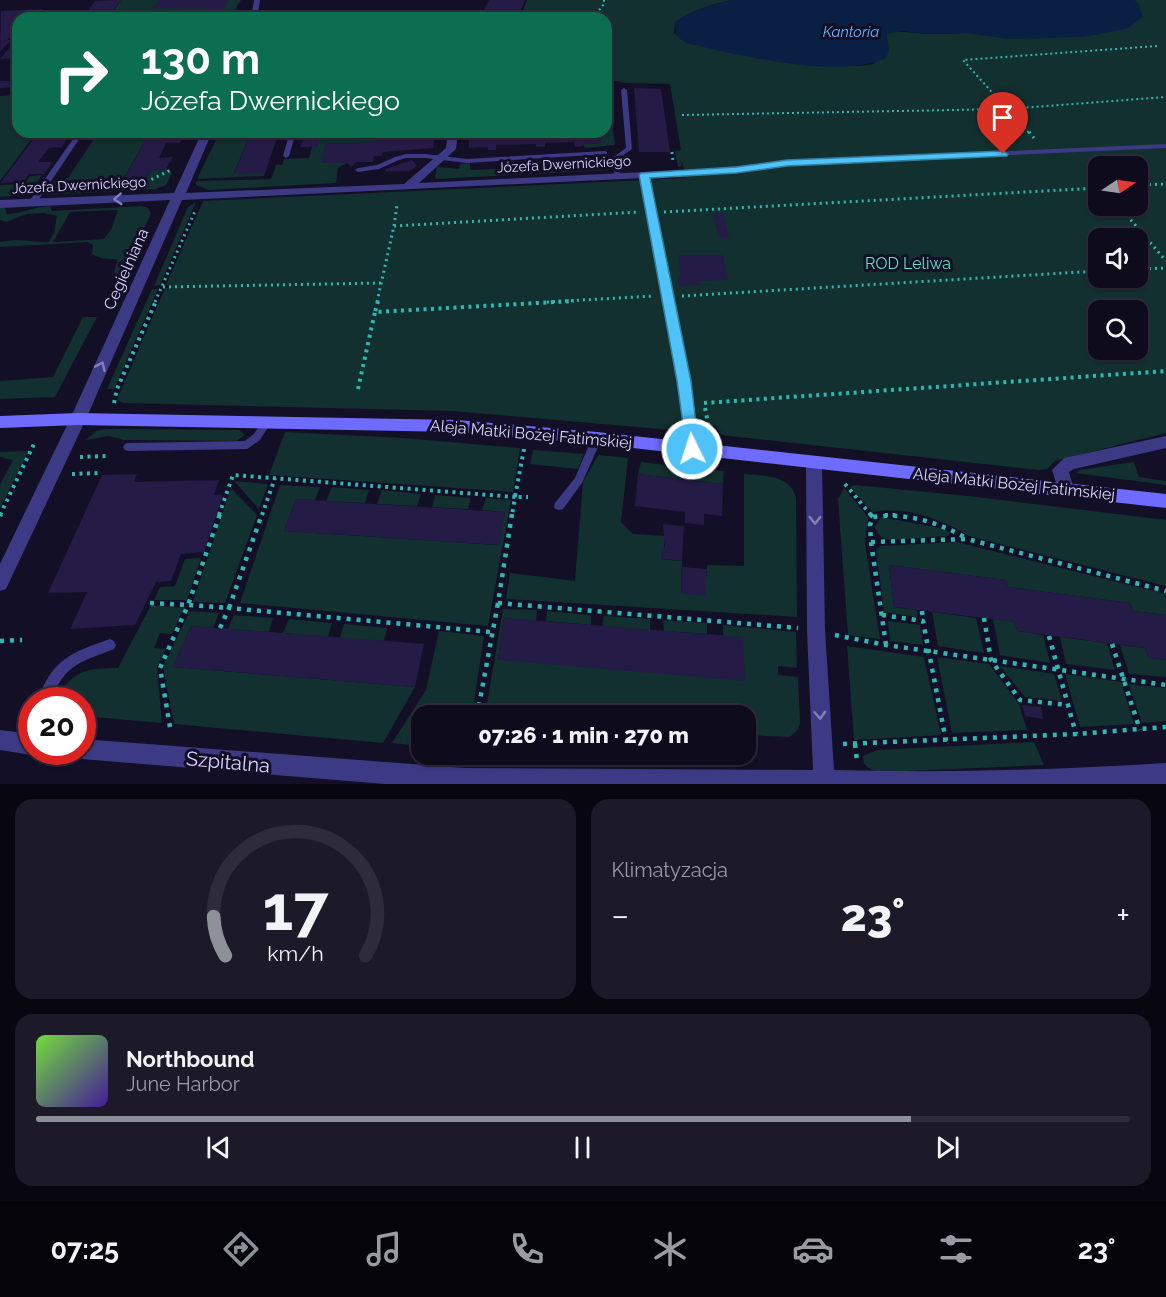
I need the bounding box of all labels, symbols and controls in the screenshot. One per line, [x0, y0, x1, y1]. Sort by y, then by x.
water label: Kantoria [823, 23, 879, 41]
text: 130 m [141, 35, 260, 84]
icon: right [42, 36, 120, 114]
text: Józefa Dwernickiego [141, 85, 400, 116]
pin [977, 92, 1028, 154]
icon: arrive [986, 101, 1019, 134]
street label: Józefa Dwernickiego [497, 152, 631, 176]
north arrow [1088, 156, 1148, 216]
map controls [1088, 156, 1148, 360]
street label: Józefa Dwernickiego [12, 173, 146, 197]
one-way arrow [113, 192, 122, 205]
street label: Cegielniana [100, 225, 152, 313]
button: sound [1088, 228, 1148, 288]
park label: ROD Leliwa [865, 254, 951, 273]
button: search [1088, 300, 1148, 360]
one-way arrow [94, 361, 106, 372]
street label: Aleja Matki Bożej Fatimskiej [429, 416, 633, 452]
position arrow [660, 417, 724, 481]
street label: Aleja Matki Bożej Fatimskiej [912, 464, 1116, 504]
one-way arrow [808, 516, 821, 525]
speed limit sign: 20 [18, 687, 96, 765]
one-way arrow [814, 711, 827, 720]
text: 07:26 · 1 min · 270 m [478, 722, 689, 748]
street label: Szpitalna [185, 746, 271, 778]
text: Klimatyzacja [612, 858, 728, 882]
text: 17 [262, 871, 329, 945]
text: 23° [841, 889, 905, 942]
text: − [612, 896, 629, 935]
text: + [1116, 896, 1130, 935]
text: km/h [267, 941, 324, 966]
text: Northbound [126, 1046, 255, 1072]
text: June Harbor [126, 1072, 240, 1096]
icon: previous [202, 1131, 235, 1164]
icon: pause [566, 1131, 599, 1164]
icon: next [931, 1131, 964, 1164]
icon: directions [220, 1228, 262, 1270]
icon: music [363, 1228, 405, 1270]
icon: phone [506, 1228, 548, 1270]
icon: climate [649, 1228, 691, 1270]
icon: car [792, 1228, 834, 1270]
icon: filters [935, 1228, 977, 1270]
text: 07:25 [50, 1234, 119, 1265]
text: 23° [1078, 1234, 1115, 1265]

